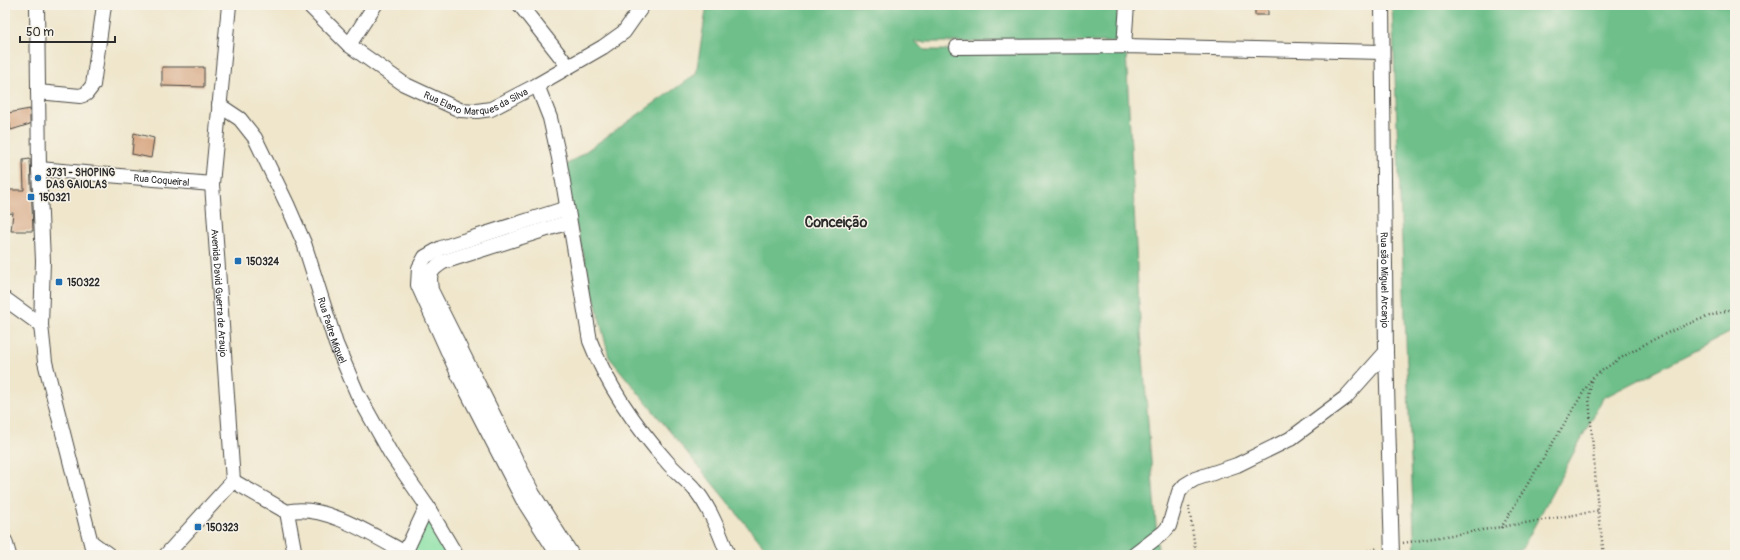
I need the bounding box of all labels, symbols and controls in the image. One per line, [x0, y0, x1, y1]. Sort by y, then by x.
scale bar [20, 18, 115, 44]
text: 50 m [26, 25, 54, 40]
street label: Rua Elano Marques da Silva [421, 82, 531, 98]
text: Rua Elano Marques da Silva [422, 86, 530, 118]
place label: 3731 - SHOPING DAS GAIOLAS [46, 167, 116, 191]
street label: Rua Coqueiral [133, 172, 190, 189]
marker: 3731 - SHOPING DAS GAIOLAS [33, 173, 43, 183]
marker: 150321 [26, 192, 36, 202]
place label: 150321 [39, 192, 70, 204]
district label: Conceição [805, 214, 868, 231]
street label: Avenida David Guerra de Araujo [208, 228, 229, 358]
street label: Rua são Miguel Arcanjo [1378, 232, 1391, 329]
marker: 150324 [233, 256, 243, 266]
place label: 150324 [246, 256, 279, 268]
marker: 150322 [54, 277, 64, 287]
place label: 150322 [67, 277, 100, 289]
street label: Rua Padre Miguel [315, 296, 349, 365]
marker: 150323 [193, 522, 203, 532]
place label: 150323 [206, 522, 239, 534]

